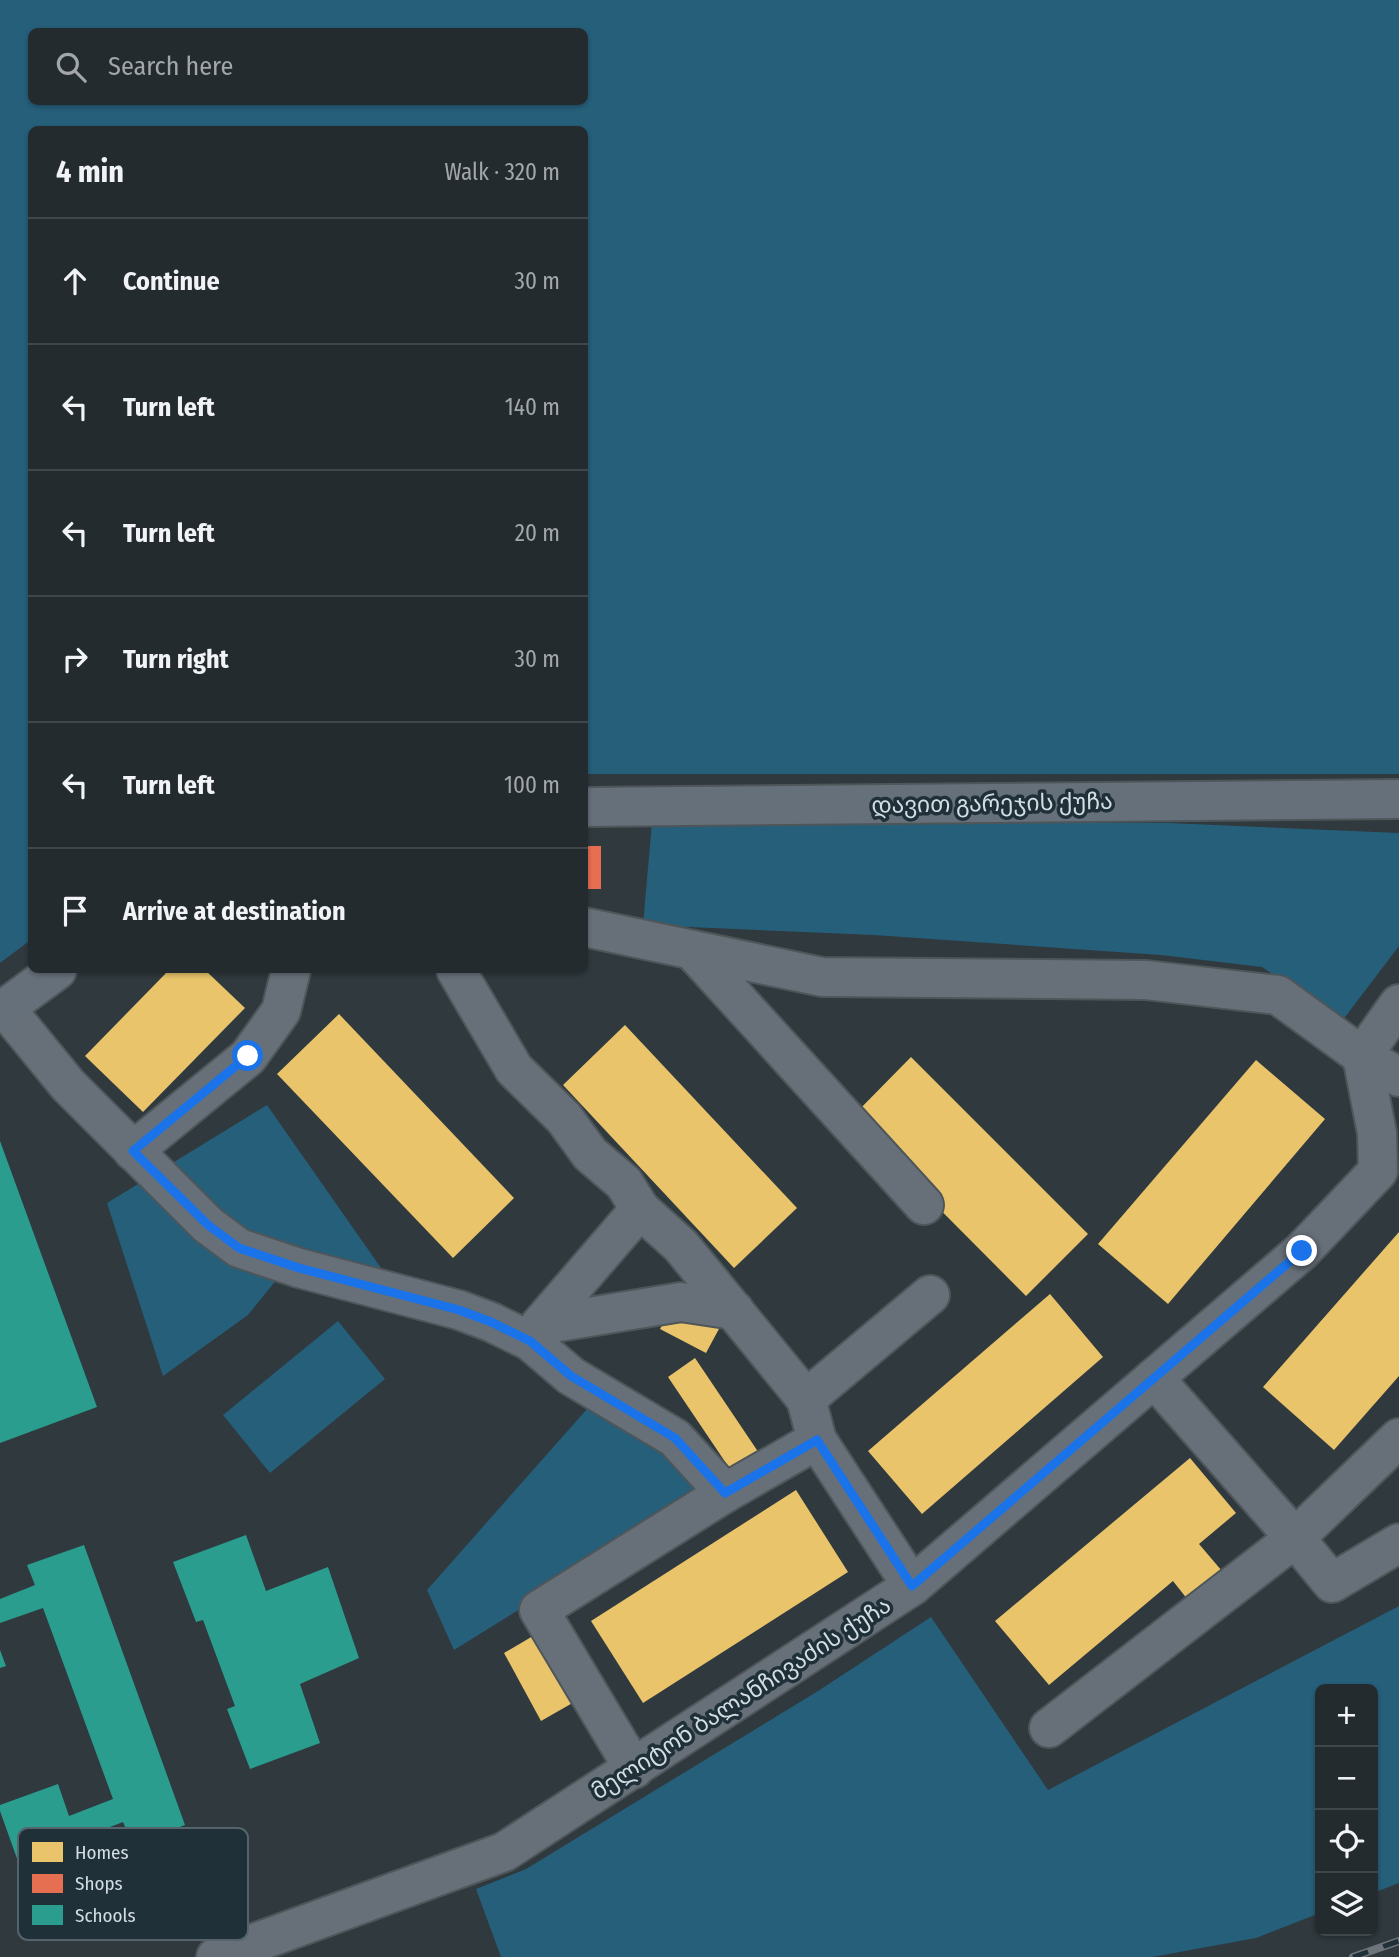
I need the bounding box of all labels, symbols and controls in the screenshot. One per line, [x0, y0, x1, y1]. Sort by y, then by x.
search box [28, 28, 588, 105]
icon: search [52, 48, 90, 86]
text: Search here [108, 51, 233, 82]
text: 4 min [56, 154, 124, 190]
text: Walk · 320 m [445, 158, 560, 186]
icon: ahead [56, 262, 94, 300]
text: Continue [123, 266, 220, 297]
text: 30 m [515, 267, 560, 295]
icon: left [56, 388, 94, 426]
text: Turn left [123, 392, 215, 423]
text: 140 m [505, 393, 560, 421]
icon: left [56, 514, 94, 552]
text: Turn left [123, 518, 215, 549]
text: 20 m [515, 519, 560, 547]
icon: right [56, 640, 94, 678]
text: Turn right [123, 644, 229, 675]
text: 30 m [515, 645, 560, 673]
icon: left [56, 766, 94, 804]
text: Turn left [123, 770, 215, 801]
text: 100 m [504, 771, 560, 799]
street label: დავით გარეჯის ქუჩა [871, 787, 1113, 819]
icon: arrive [56, 892, 94, 930]
text: Arrive at destination [123, 896, 346, 927]
route start [232, 1040, 263, 1071]
route end [1286, 1235, 1317, 1266]
street label: მელიტონ ბალანჩივაძის ქუჩა [586, 1591, 896, 1805]
map controls [1315, 1684, 1378, 1936]
button: + [1315, 1684, 1378, 1747]
button: − [1315, 1747, 1378, 1810]
button: locate [1315, 1810, 1378, 1873]
legend [18, 1828, 248, 1940]
text: Homes [75, 1841, 129, 1864]
text: Shops [75, 1872, 123, 1895]
button: layers [1315, 1873, 1378, 1936]
text: Schools [75, 1904, 136, 1927]

